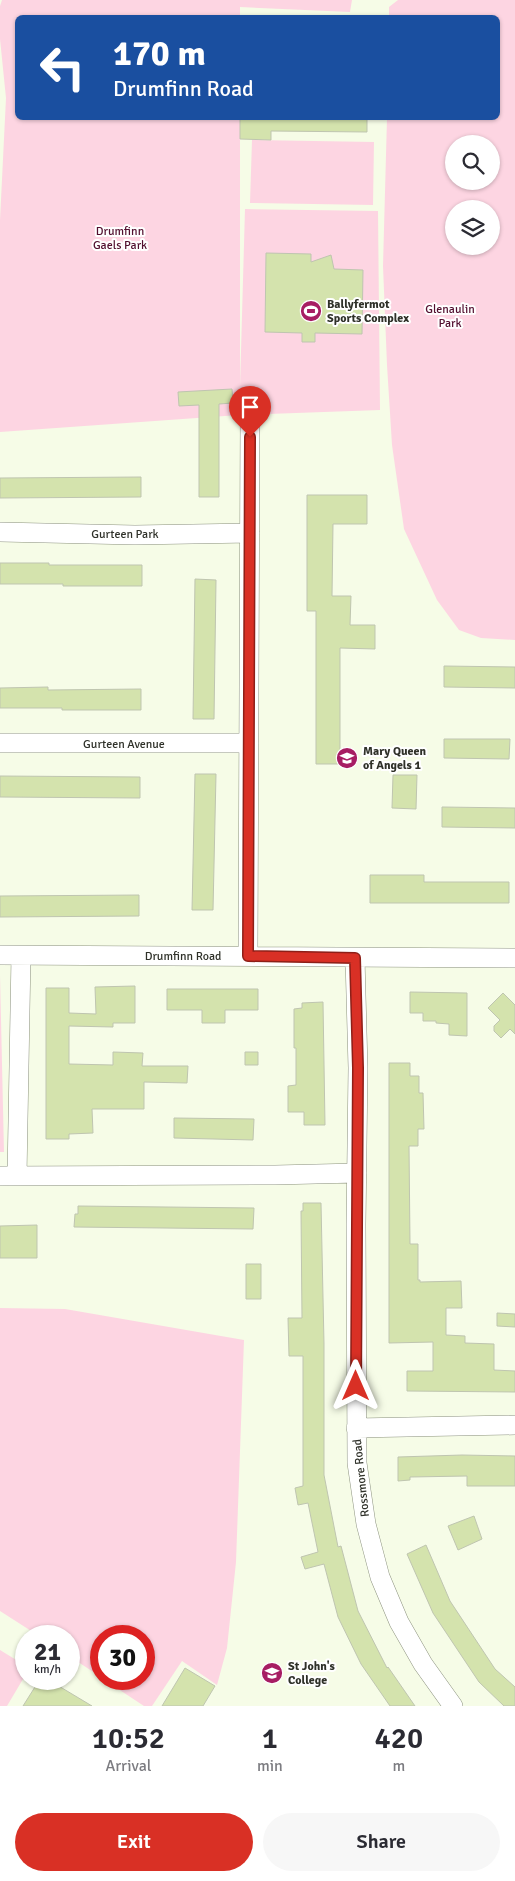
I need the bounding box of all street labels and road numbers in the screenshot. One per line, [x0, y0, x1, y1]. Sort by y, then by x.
street label: Gurteen Park [91, 527, 159, 542]
street label: Gurteen Avenue [83, 737, 165, 752]
street label: Drumfinn Road [145, 949, 221, 964]
street label: Rossmore Road [350, 1438, 373, 1518]

